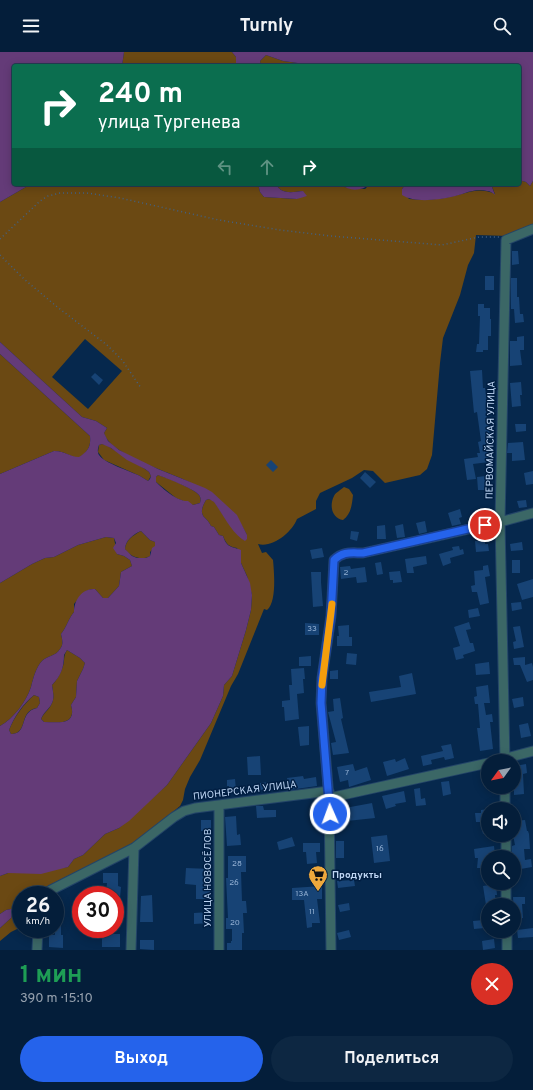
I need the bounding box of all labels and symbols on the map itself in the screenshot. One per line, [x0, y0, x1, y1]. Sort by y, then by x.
street label: ПЕРВОМАЙСКАЯ УЛИЦА [483, 380, 499, 499]
pin [468, 508, 502, 542]
house number: 2 [344, 568, 349, 578]
house number: 33 [307, 624, 317, 634]
north arrow [481, 754, 521, 794]
house number: 7 [345, 768, 349, 778]
street label: ПИОНЕРСКАЯ УЛИЦА [192, 778, 298, 804]
position arrow [309, 793, 351, 835]
street label: УЛИЦА НОВОСЁЛОВ [202, 829, 215, 927]
house number: 16 [376, 844, 384, 854]
house number: 28 [232, 859, 242, 869]
supermarket icon: Продукты [307, 864, 329, 892]
place label: Продукты [332, 869, 382, 882]
house number: 26 [229, 878, 239, 888]
speed limit sign: 30 [72, 886, 124, 938]
house number: 13А [295, 889, 309, 899]
house number: 11 [309, 907, 315, 917]
house number: 20 [230, 918, 240, 928]

